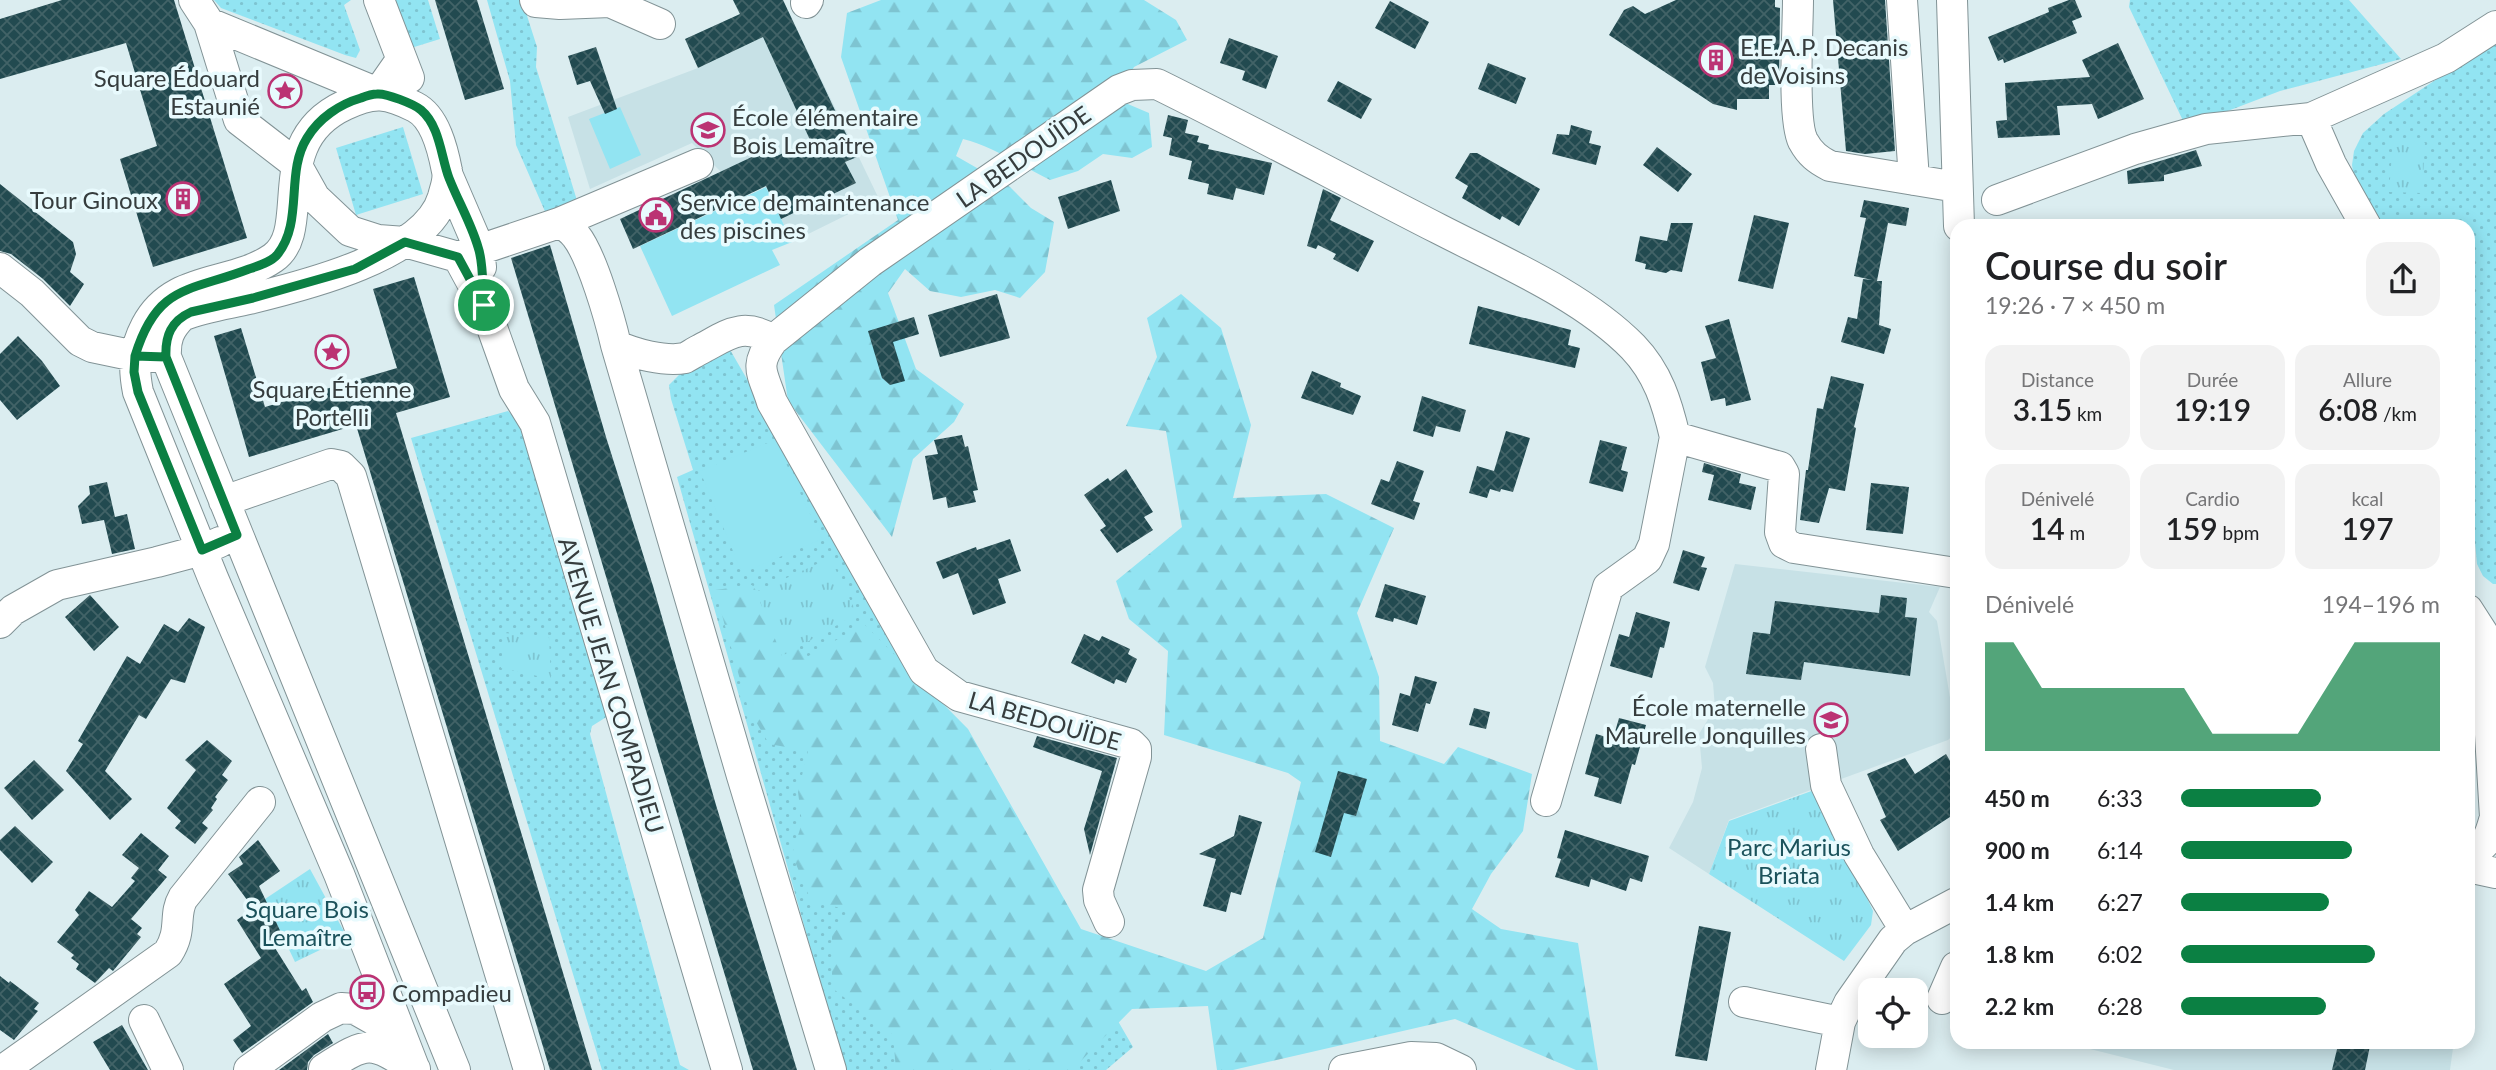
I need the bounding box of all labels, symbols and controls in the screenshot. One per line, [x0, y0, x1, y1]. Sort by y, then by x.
place label: E.E.A.P. Decanis de Voisins [1740, 32, 1908, 89]
building icon: E.E.A.P. Decanis de Voisins [1697, 41, 1735, 79]
place label: Square Édouard Estaunié [94, 63, 260, 120]
place icon: Square Édouard Estaunié [266, 72, 304, 110]
street label: LA BEDOUÏDE [950, 99, 1096, 213]
place label: École élémentaire Bois Lemaître [732, 102, 918, 159]
school or university icon: École élémentaire Bois Lemaître [689, 111, 727, 149]
building icon: Tour Ginoux [164, 180, 202, 218]
place label: Tour Ginoux [30, 185, 158, 214]
place label: Service de maintenance des piscines [680, 187, 929, 244]
public building icon: Service de maintenance des piscines [637, 196, 675, 234]
text: Course du soir [1985, 242, 2227, 288]
button: share [2366, 242, 2440, 316]
pin [454, 275, 514, 335]
icon: arrive [465, 286, 503, 324]
text: 19:26 · 7 × 450 m [1985, 291, 2165, 319]
place icon: Square Étienne Portelli [313, 333, 351, 371]
text: Distance [2021, 368, 2094, 391]
text: Durée [2187, 368, 2238, 391]
text: Allure [2343, 368, 2392, 391]
place label: Square Étienne Portelli [252, 374, 412, 431]
text: 3.15 [2013, 391, 2072, 427]
text: 19:19 [2174, 391, 2251, 427]
text: 6:08 [2318, 391, 2378, 427]
text: km [2072, 402, 2102, 425]
text: /km [2378, 402, 2417, 425]
text: Dénivelé [2021, 487, 2094, 510]
text: Cardio [2185, 487, 2240, 510]
text: kcal [2351, 487, 2384, 510]
text: 14 [2030, 510, 2065, 546]
text: 159 [2166, 510, 2218, 546]
text: 197 [2341, 510, 2394, 546]
text: m [2065, 521, 2085, 544]
text: bpm [2218, 521, 2259, 544]
street label: AVENUE JEAN COMPADIEU [553, 533, 671, 837]
text: Dénivelé [1985, 590, 2074, 618]
text: 194–196 m [2322, 590, 2440, 618]
street label: LA BEDOUÏDE [965, 684, 1125, 756]
place label: École maternelle Maurelle Jonquilles [1605, 692, 1806, 749]
school or university icon: École maternelle Maurelle Jonquilles [1812, 701, 1850, 739]
text: 450 m [1985, 784, 2050, 812]
text: 6:33 [2097, 784, 2143, 812]
park label: Parc Marius Briata [1727, 832, 1851, 889]
text: 900 m [1985, 836, 2050, 864]
text: 6:14 [2097, 836, 2143, 864]
text: 1.4 km [1985, 888, 2054, 916]
text: 6:27 [2097, 888, 2143, 916]
park label: Square Bois Lemaître [245, 894, 369, 951]
text: 1.8 km [1985, 940, 2054, 968]
text: 6:02 [2097, 940, 2143, 968]
bus stop icon: Compadieu [348, 973, 386, 1011]
place label: Compadieu [392, 978, 512, 1007]
map controls [1858, 978, 1928, 1048]
button: locate [1858, 978, 1928, 1048]
text: 2.2 km [1985, 992, 2054, 1020]
text: 6:28 [2097, 992, 2143, 1020]

